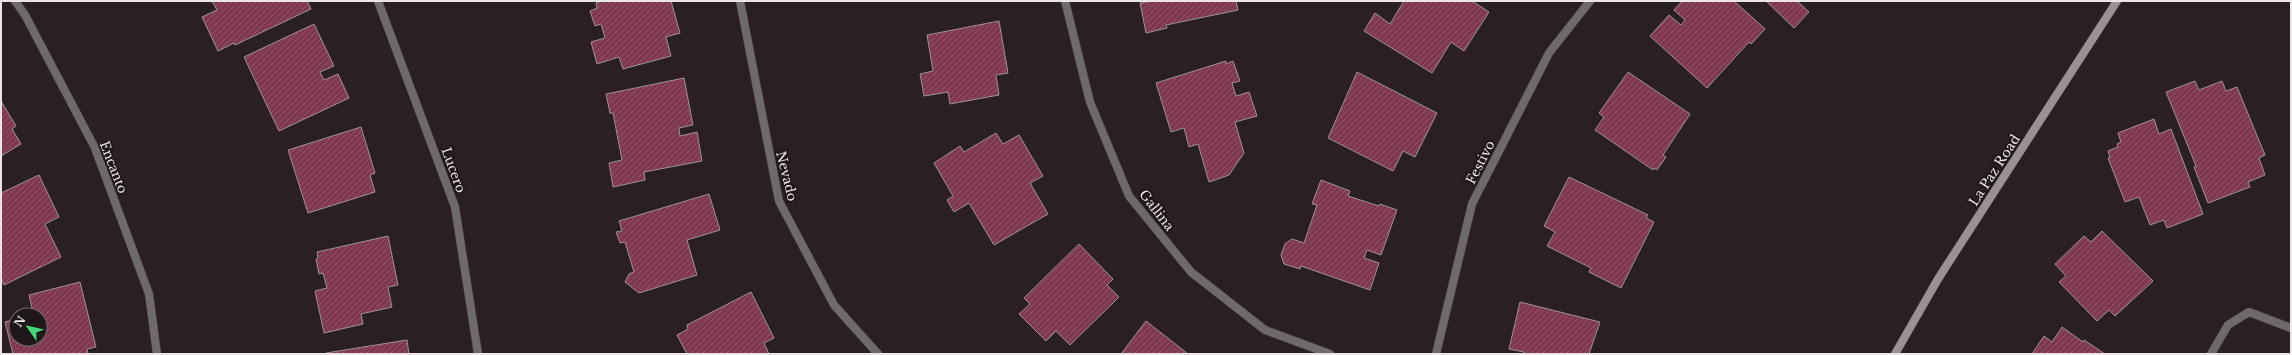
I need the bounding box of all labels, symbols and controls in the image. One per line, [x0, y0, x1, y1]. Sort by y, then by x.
street label: La Paz Road [1965, 131, 2024, 209]
street label: Festivo [1462, 137, 1499, 187]
street label: Encanto [96, 138, 131, 196]
street label: Lucero [437, 145, 470, 195]
street label: Nevado [772, 149, 801, 203]
street label: Gallina [1135, 186, 1178, 235]
north arrow [8, 307, 48, 347]
text: N [11, 313, 29, 330]

